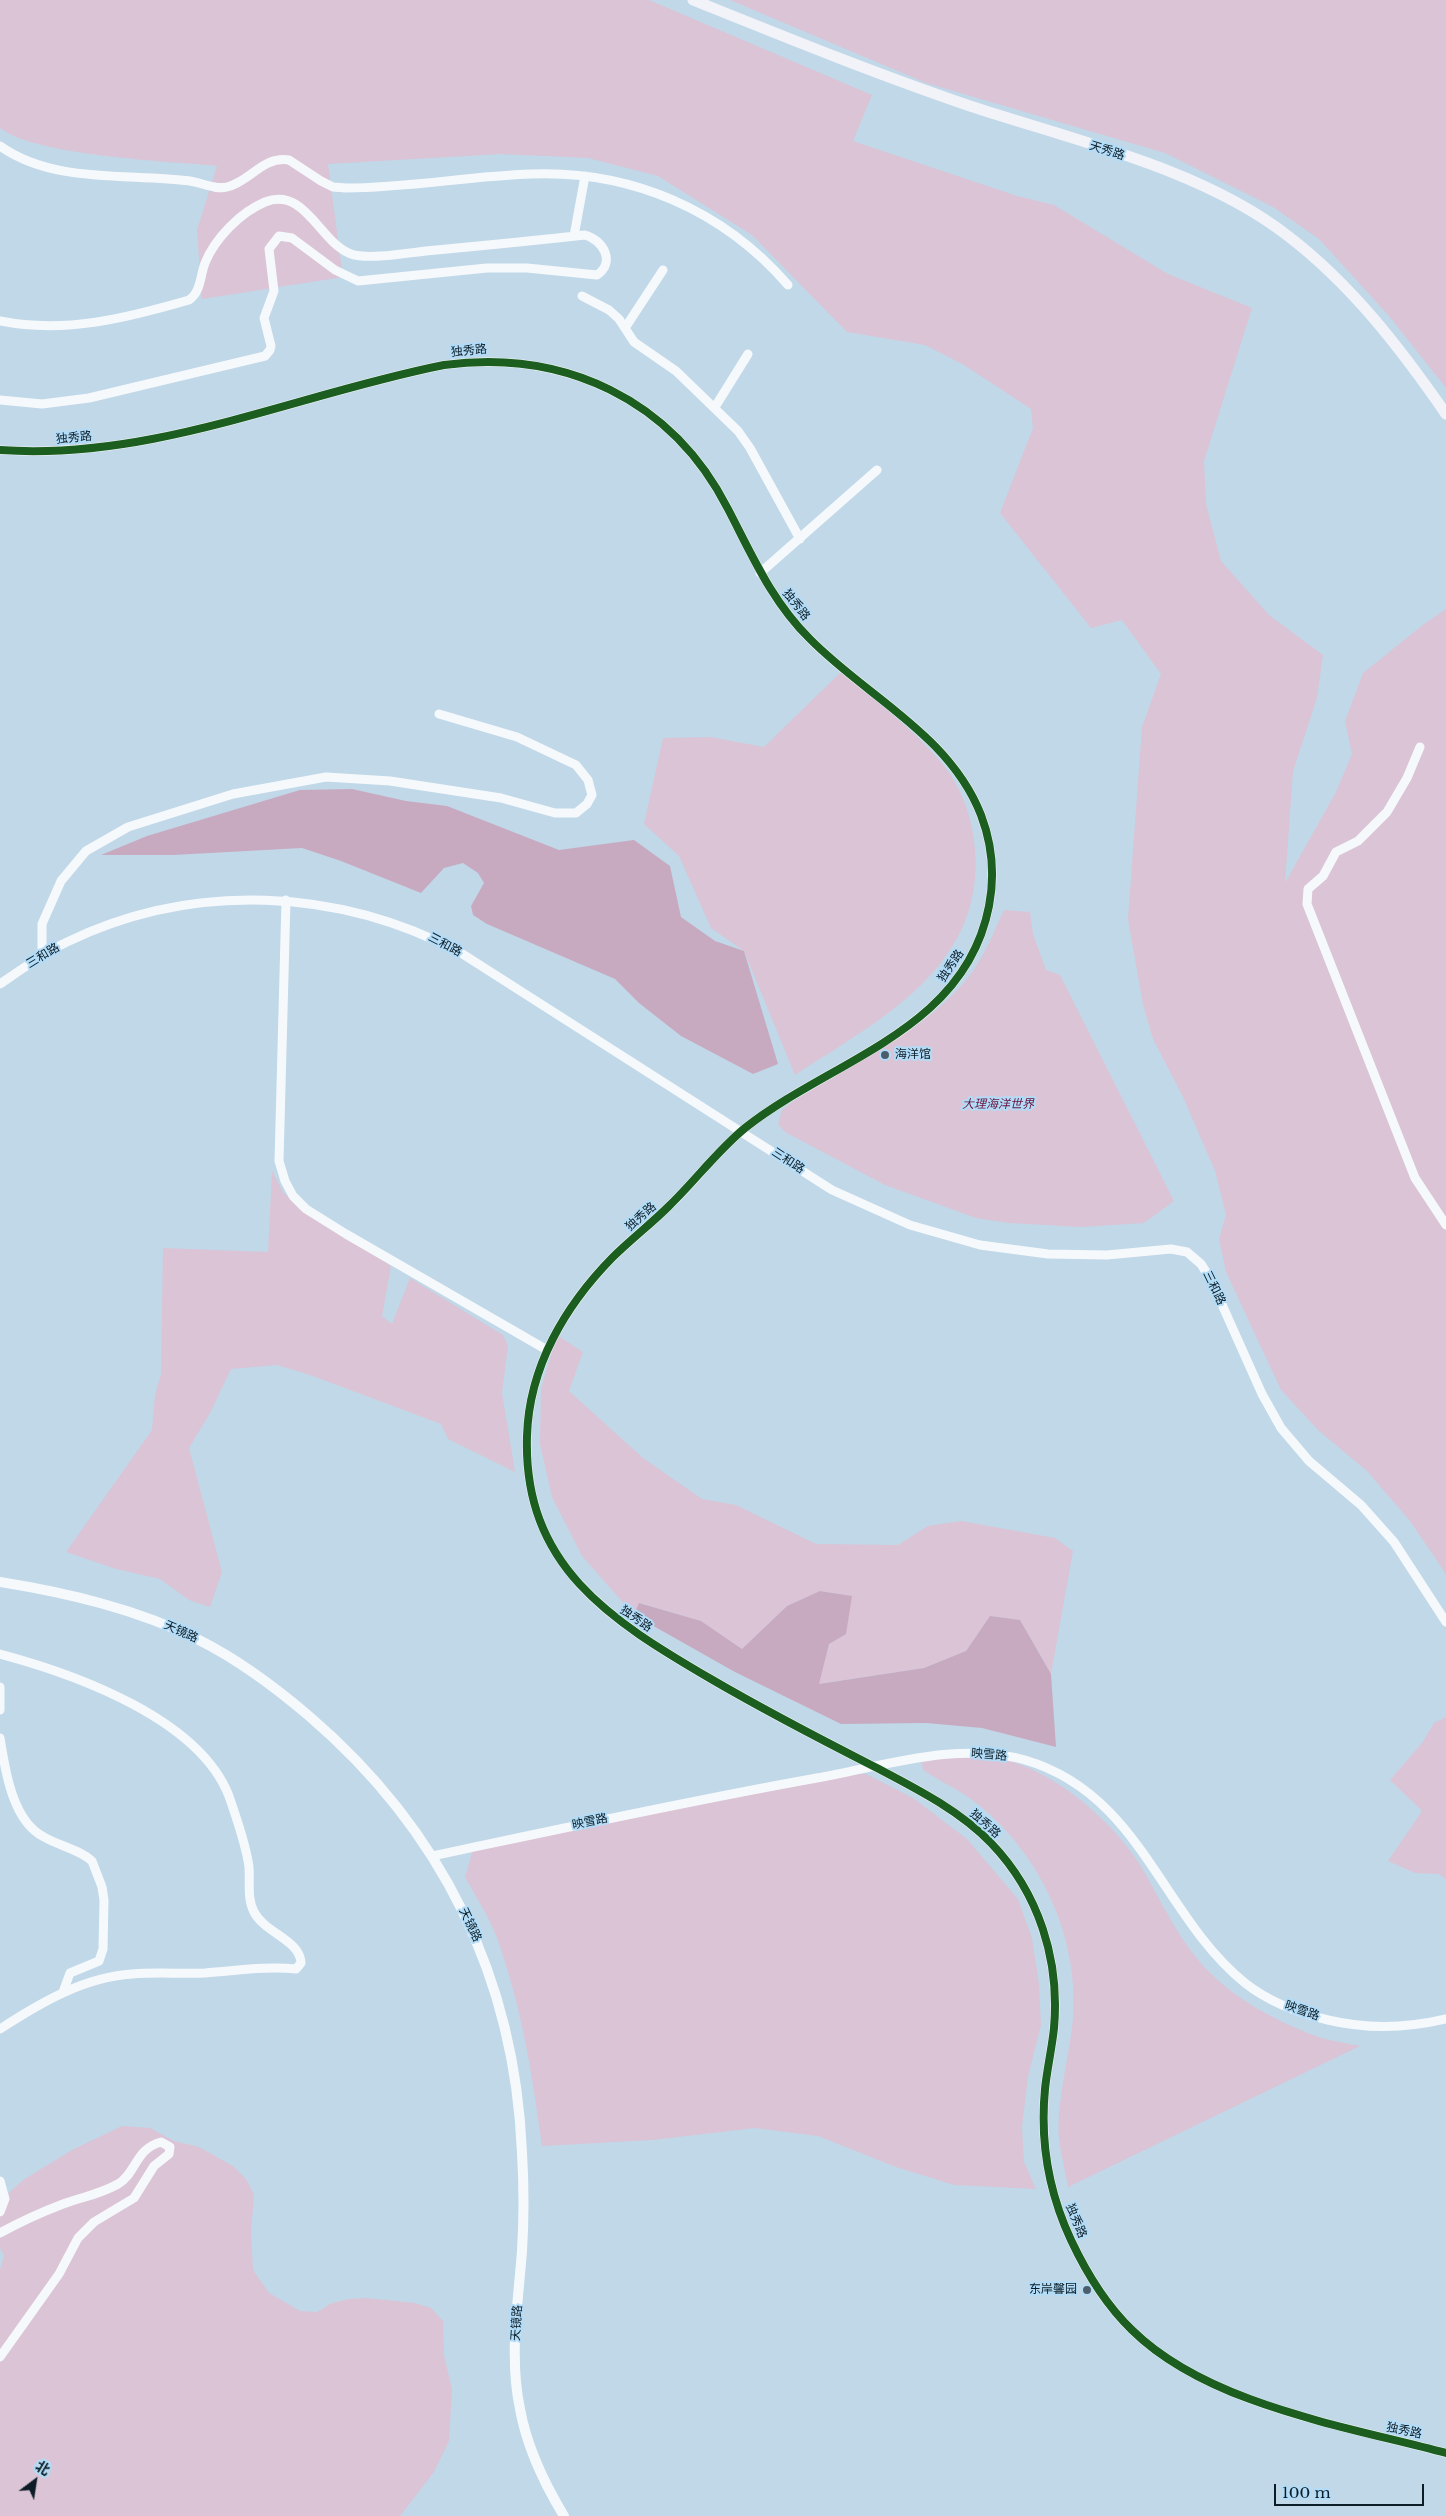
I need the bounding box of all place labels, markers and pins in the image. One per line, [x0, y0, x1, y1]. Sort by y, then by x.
place label: 海洋馆 [895, 1048, 931, 1062]
marker: 海洋馆 [879, 1049, 891, 1061]
place label: 东岸馨园 [1029, 2283, 1077, 2297]
marker: 东岸馨园 [1081, 2284, 1093, 2296]

